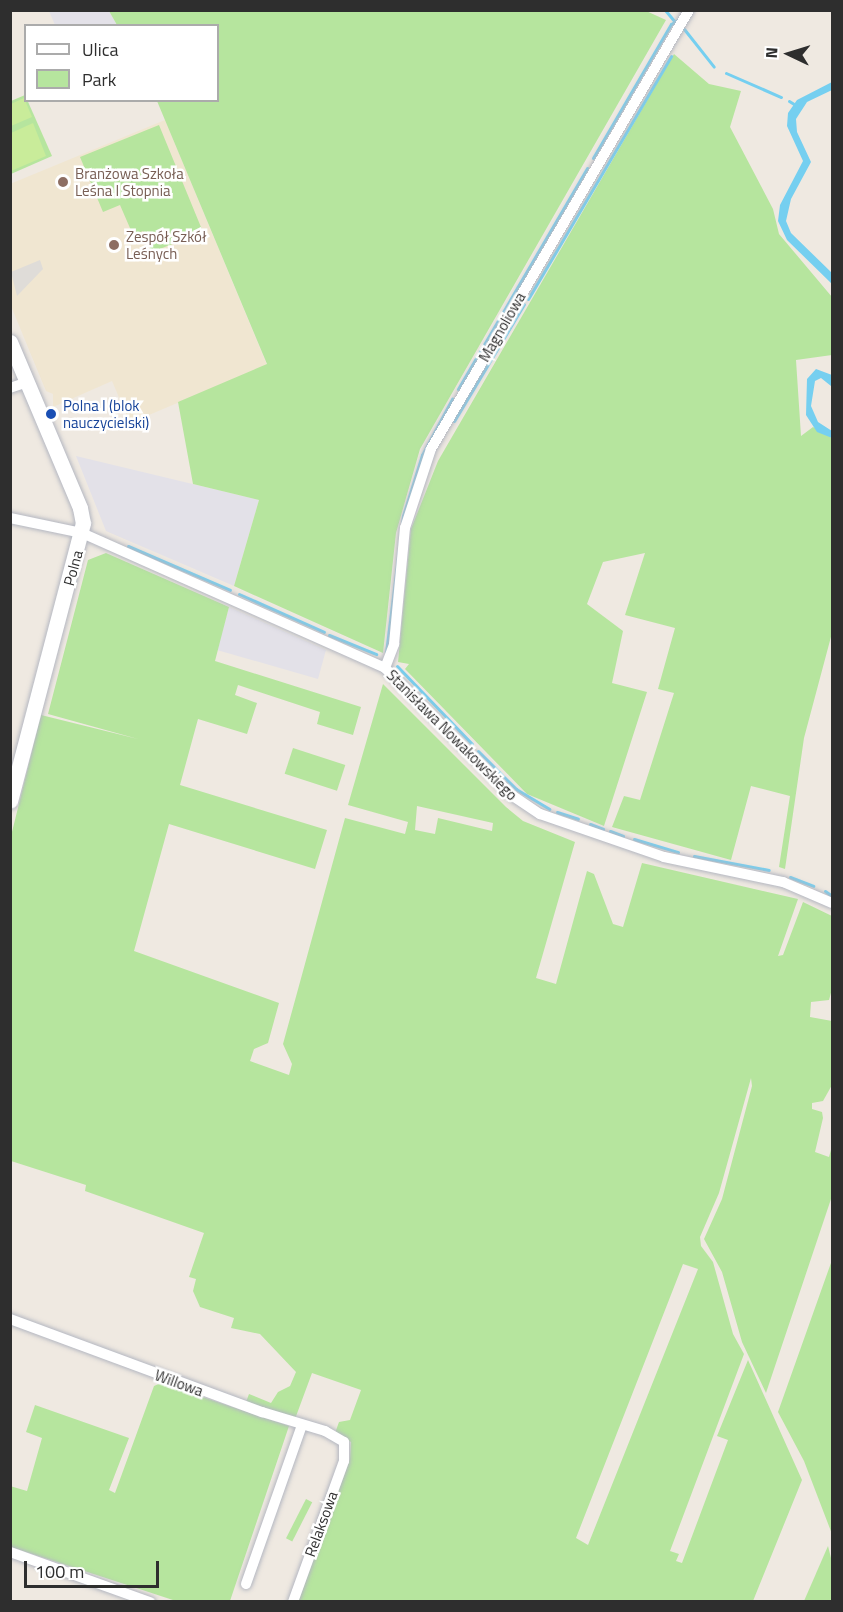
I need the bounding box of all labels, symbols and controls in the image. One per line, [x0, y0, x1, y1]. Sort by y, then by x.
legend [24, 24, 219, 102]
north arrow [759, 24, 819, 84]
text: Ulica [82, 36, 119, 63]
text: N [759, 46, 783, 59]
text: Park [82, 66, 116, 93]
place label: Branżowa Szkoła Leśna I Stopnia [75, 164, 184, 199]
marker: Branżowa Szkoła Leśna I Stopnia [56, 175, 70, 189]
place label: Zespół Szkół Leśnych [126, 227, 207, 262]
marker: Zespół Szkół Leśnych [107, 238, 121, 252]
street label: Magnoliowa [475, 289, 529, 365]
place label: Polna I (blok nauczycielski) [63, 396, 149, 431]
marker: Polna I (blok nauczycielski) [44, 407, 58, 421]
street label: Polna [60, 548, 86, 588]
street label: Stanisława Nowakowskiego [383, 666, 521, 804]
street label: Willowa [152, 1366, 206, 1400]
street label: Relaksowa [301, 1489, 341, 1559]
scale bar [27, 1549, 162, 1587]
text: 100 m [35, 1558, 84, 1585]

